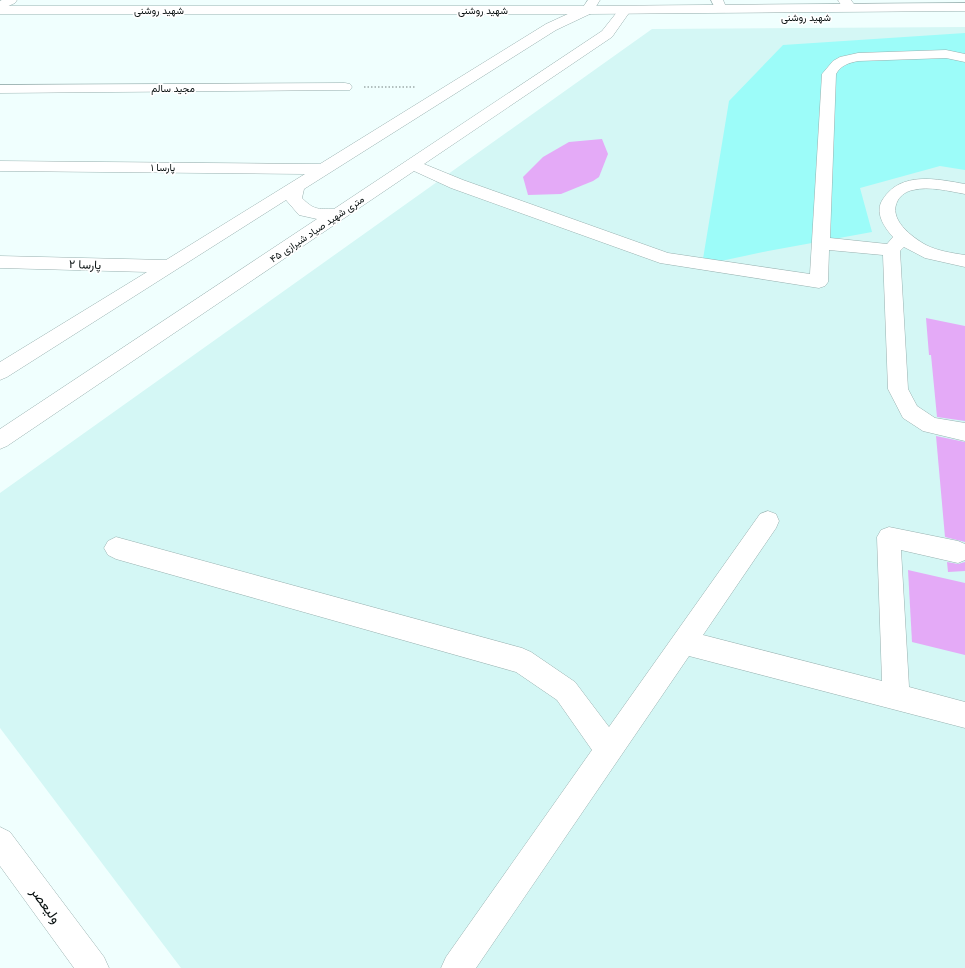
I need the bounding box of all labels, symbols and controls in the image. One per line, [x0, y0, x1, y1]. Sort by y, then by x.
street label: شهید روشنی [134, 4, 184, 17]
street label: شهید روشنی [458, 4, 508, 17]
street label: شهید روشنی [781, 11, 831, 24]
street label: مجید سالم [151, 82, 195, 95]
street label: پارسا ۱ [151, 161, 175, 175]
street label: ۴۵ متری شهید صیاد شیرازی [267, 193, 367, 265]
street label: پارسا ۲ [69, 256, 102, 273]
street label: ولیعصر [26, 882, 65, 927]

